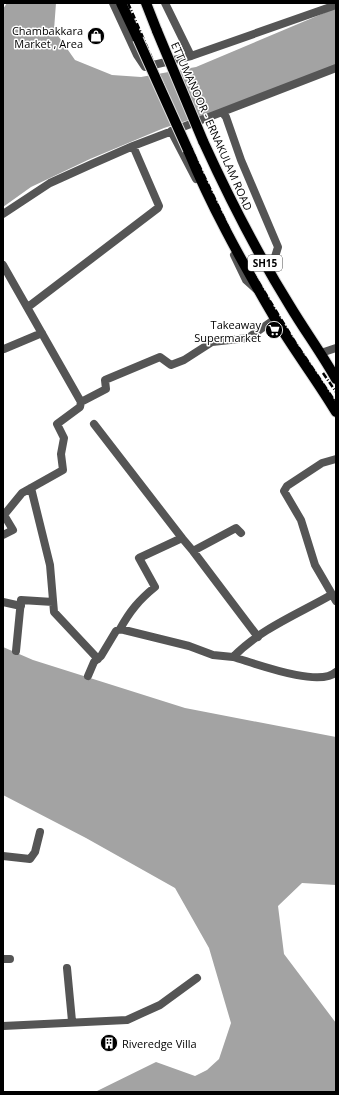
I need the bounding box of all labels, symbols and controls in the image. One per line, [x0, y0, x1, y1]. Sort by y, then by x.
place label: Chambakkara Market , Area [12, 23, 83, 51]
shop icon: Chambakkara Market , Area [86, 26, 106, 46]
street label: ETTUMANOOR - ERNAKULAM ROAD [168, 39, 256, 213]
road number: SH15 [248, 255, 282, 271]
place label: Takeaway Supermarket [194, 317, 261, 345]
supermarket icon: Takeaway Supermarket [264, 320, 284, 340]
building icon: Riveredge Villa [99, 1033, 119, 1053]
place label: Riveredge Villa [122, 1036, 197, 1051]

